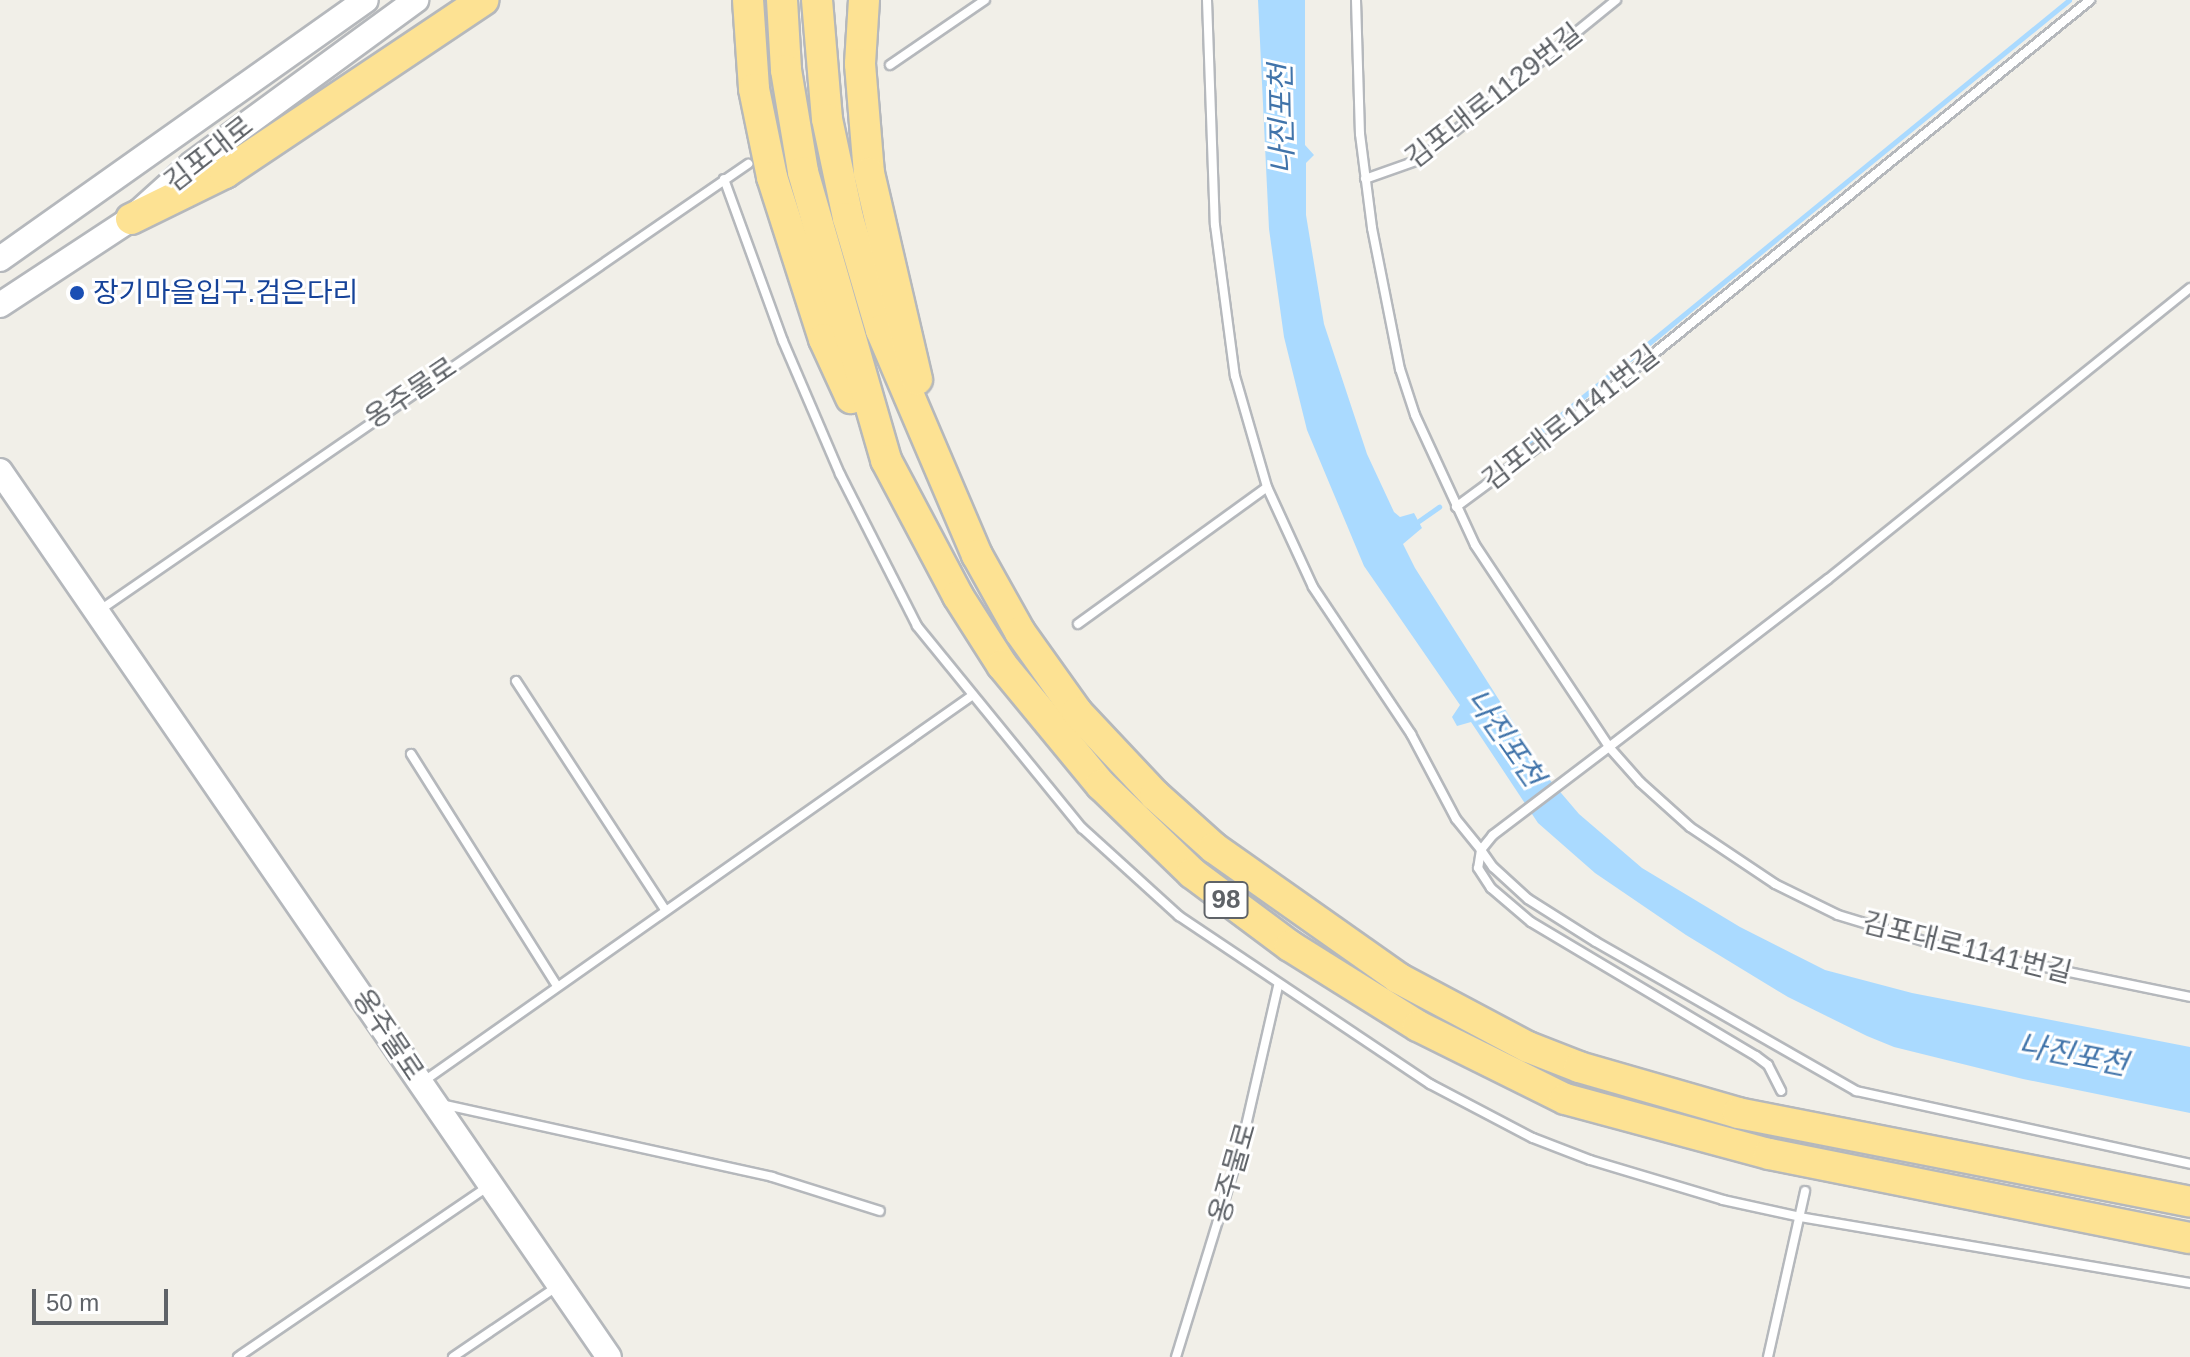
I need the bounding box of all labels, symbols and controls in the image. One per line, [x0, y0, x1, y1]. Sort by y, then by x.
street label: 김포대로1129번길 [1399, 17, 1589, 175]
water label: 나진포천 [1263, 63, 1301, 175]
street label: 김포대로 [158, 109, 260, 199]
place label: 장기마을입구.검은다리 [93, 276, 358, 310]
marker: 장기마을입구.검은다리 [68, 284, 86, 302]
street label: 김포대로1141번길 [1476, 339, 1666, 497]
street label: 옹주물로 [359, 350, 463, 436]
water label: 나진포천 [1459, 682, 1551, 794]
road number: 98 [1202, 878, 1250, 922]
street label: 김포대로1141번길 [1859, 906, 2075, 990]
street label: 옹주물로 [345, 983, 431, 1087]
water label: 나진포천 [2015, 1027, 2131, 1083]
street label: 옹주물로 [1203, 1119, 1263, 1227]
scale bar [36, 1273, 172, 1323]
text: 50 m [46, 1289, 99, 1316]

